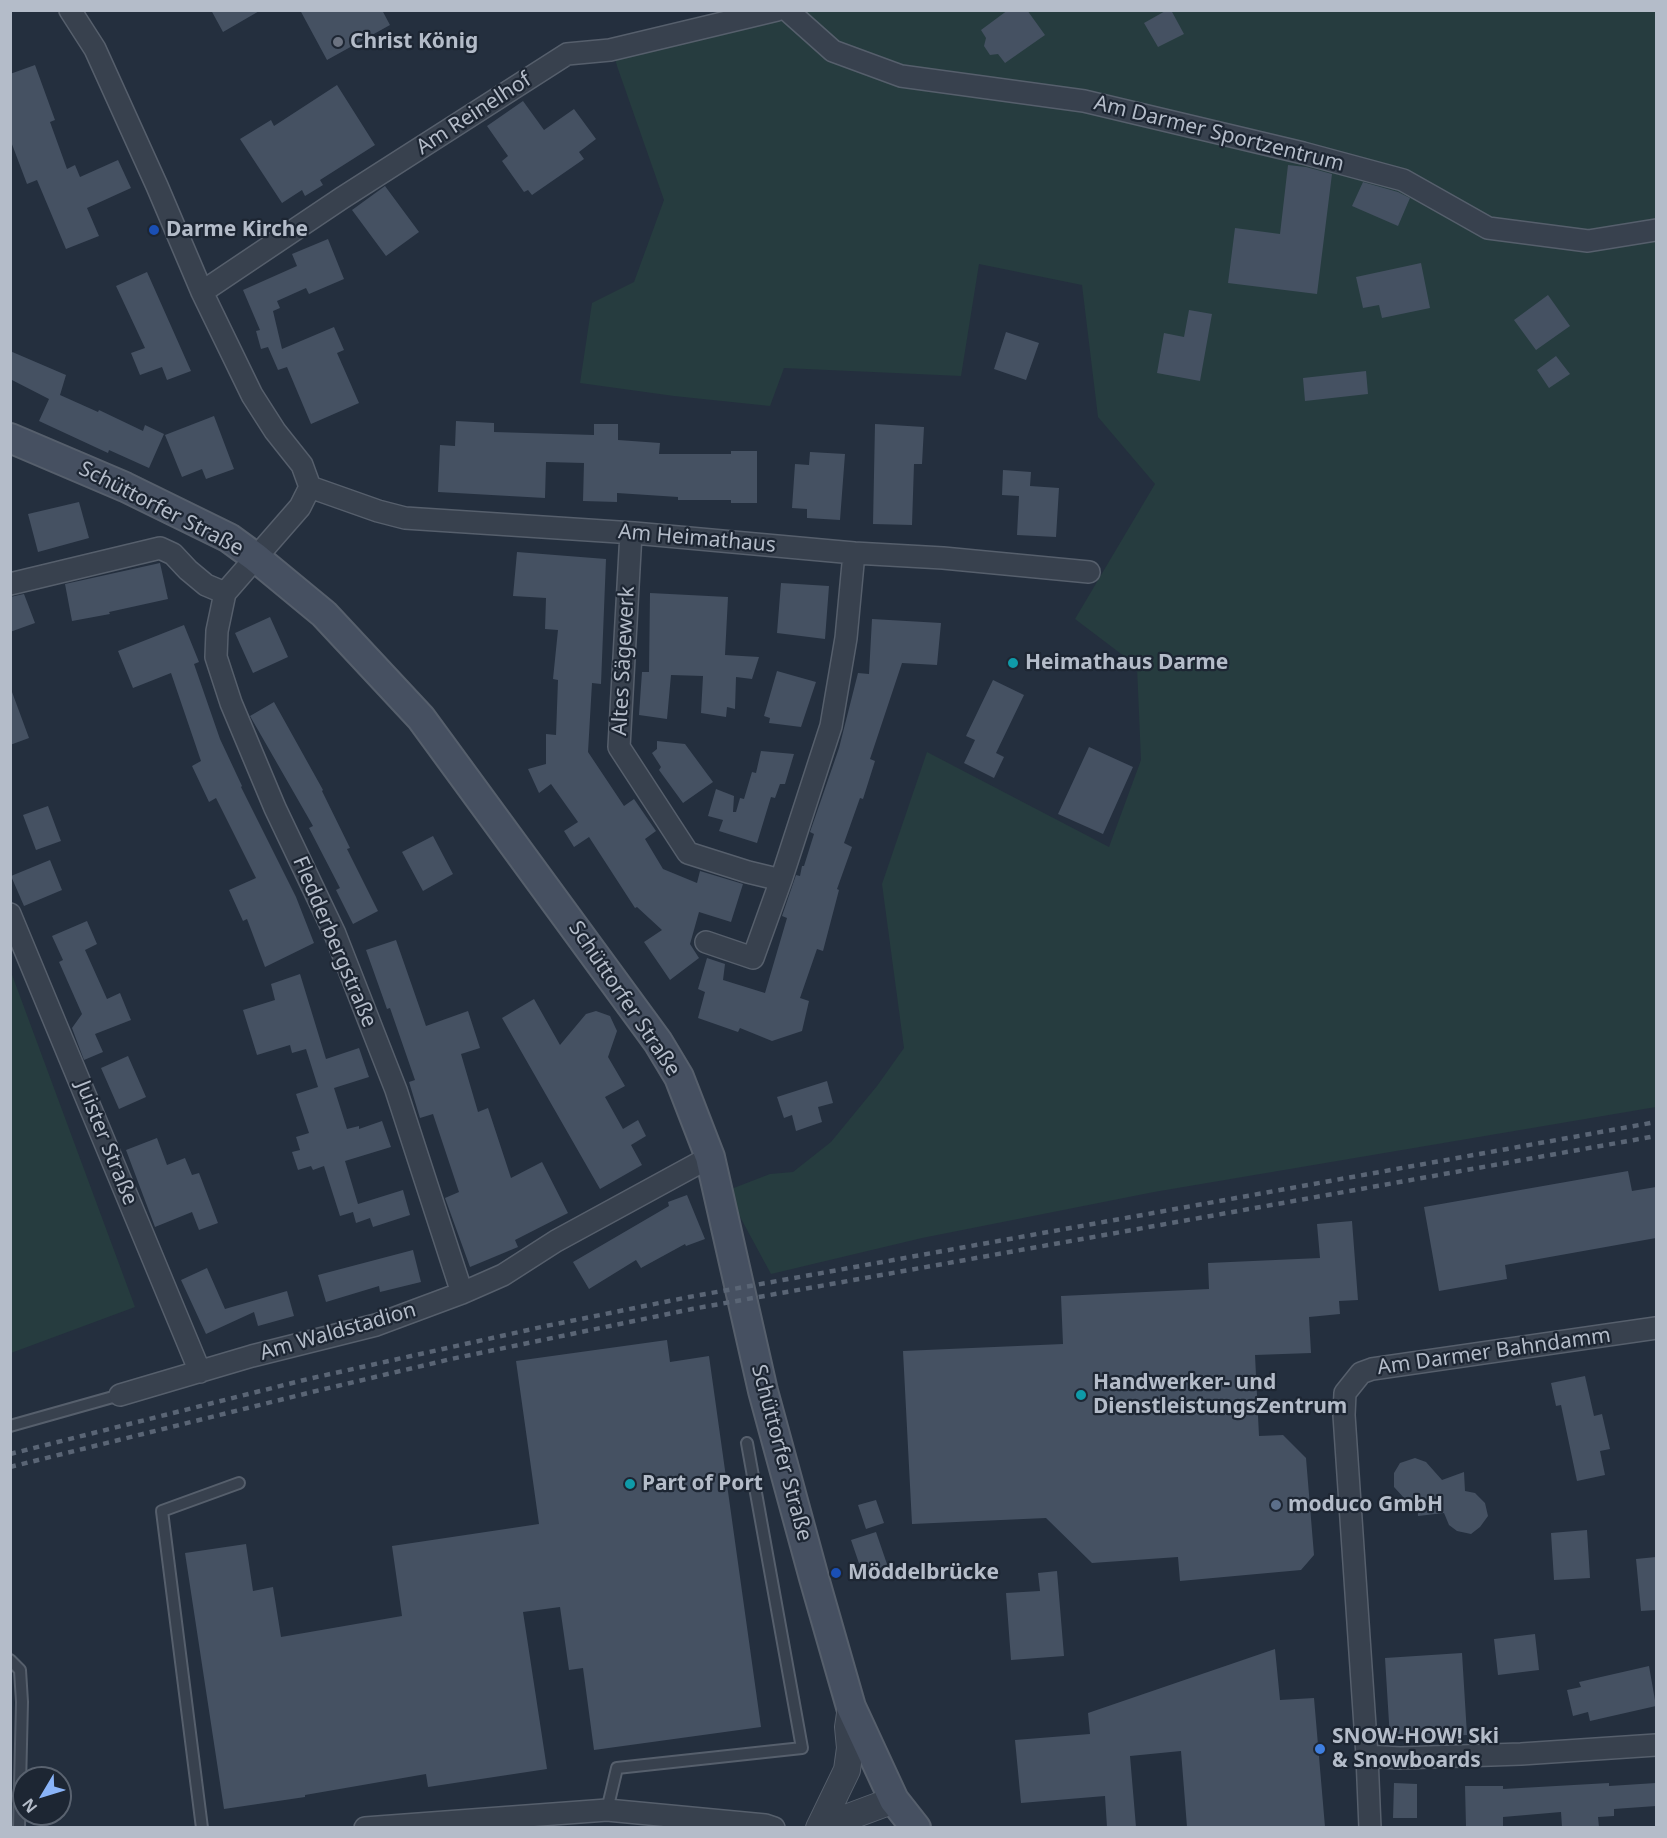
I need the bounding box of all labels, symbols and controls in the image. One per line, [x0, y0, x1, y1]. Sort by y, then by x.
place label: Christ König [350, 29, 478, 55]
marker: Christ König [331, 35, 345, 49]
street label: Am Reinelhof [412, 67, 536, 161]
street label: Am Darmer Sportzentrum [1091, 91, 1347, 177]
place label: Darme Kirche [166, 217, 308, 243]
marker: Darme Kirche [147, 223, 161, 237]
street label: Schüttorfer Straße [74, 457, 248, 561]
street label: Am Heimathaus [617, 520, 777, 558]
street label: Altes Sägewerk [608, 586, 640, 736]
place label: Heimathaus Darme [1025, 650, 1228, 676]
marker: Heimathaus Darme [1006, 656, 1020, 670]
street label: Fledderbergstraße [287, 853, 381, 1031]
street label: Schüttorfer Straße [563, 917, 685, 1081]
street label: Juister Straße [70, 1077, 142, 1209]
street label: Am Waldstadion [257, 1298, 419, 1366]
street label: Am Darmer Bahndamm [1376, 1323, 1612, 1381]
street label: Schüttorfer Straße [745, 1362, 817, 1544]
place label: Handwerker- und DienstleistungsZentrum [1093, 1370, 1347, 1420]
marker: Handwerker- und DienstleistungsZentrum [1074, 1388, 1088, 1402]
place label: Part of Port [642, 1471, 763, 1497]
marker: Part of Port [623, 1477, 637, 1491]
place label: moduco GmbH [1288, 1492, 1443, 1518]
marker: moduco GmbH [1269, 1498, 1283, 1512]
place label: Möddelbrücke [848, 1560, 999, 1586]
marker: Möddelbrücke [829, 1566, 843, 1580]
place label: SNOW-HOW! Ski & Snowboards [1332, 1724, 1499, 1774]
marker: SNOW-HOW! Ski & Snowboards [1313, 1742, 1327, 1756]
north arrow [12, 1766, 72, 1826]
text: N [17, 1794, 42, 1818]

